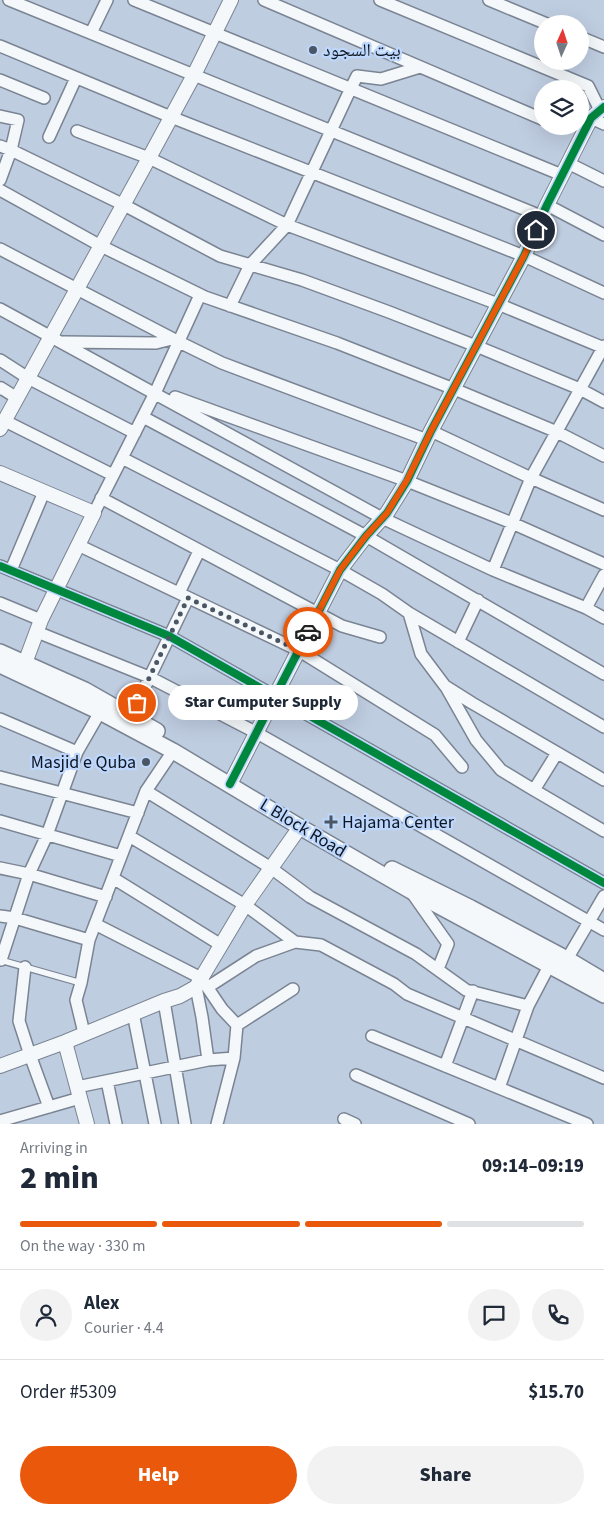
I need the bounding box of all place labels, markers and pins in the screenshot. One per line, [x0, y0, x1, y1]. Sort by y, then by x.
place label: بیت السجود [323, 38, 401, 63]
marker: بیت السجود [307, 44, 319, 56]
pin [515, 209, 557, 251]
pin [116, 682, 158, 724]
callout: Star Cumputer Supply [167, 686, 357, 720]
place label: Masjid e Quba [31, 750, 136, 775]
marker: Masjid e Quba [140, 756, 152, 768]
place label: Hajama Center [342, 810, 455, 835]
marker: Hajama Center [324, 815, 338, 829]

